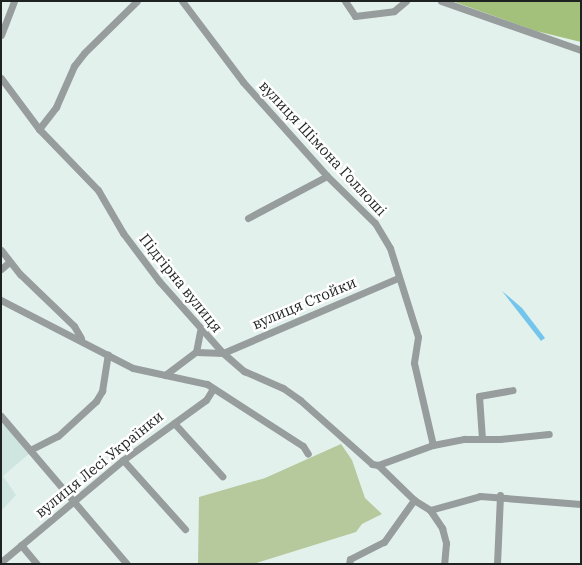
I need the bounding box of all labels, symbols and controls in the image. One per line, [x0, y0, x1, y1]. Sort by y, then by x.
street label: вулиця Шімона Голлоші [256, 77, 390, 219]
street label: Підгірна вулиця [136, 230, 226, 336]
street label: вулиця Стойки [249, 273, 359, 333]
street label: вулиця Лесі Українки [31, 407, 167, 521]

